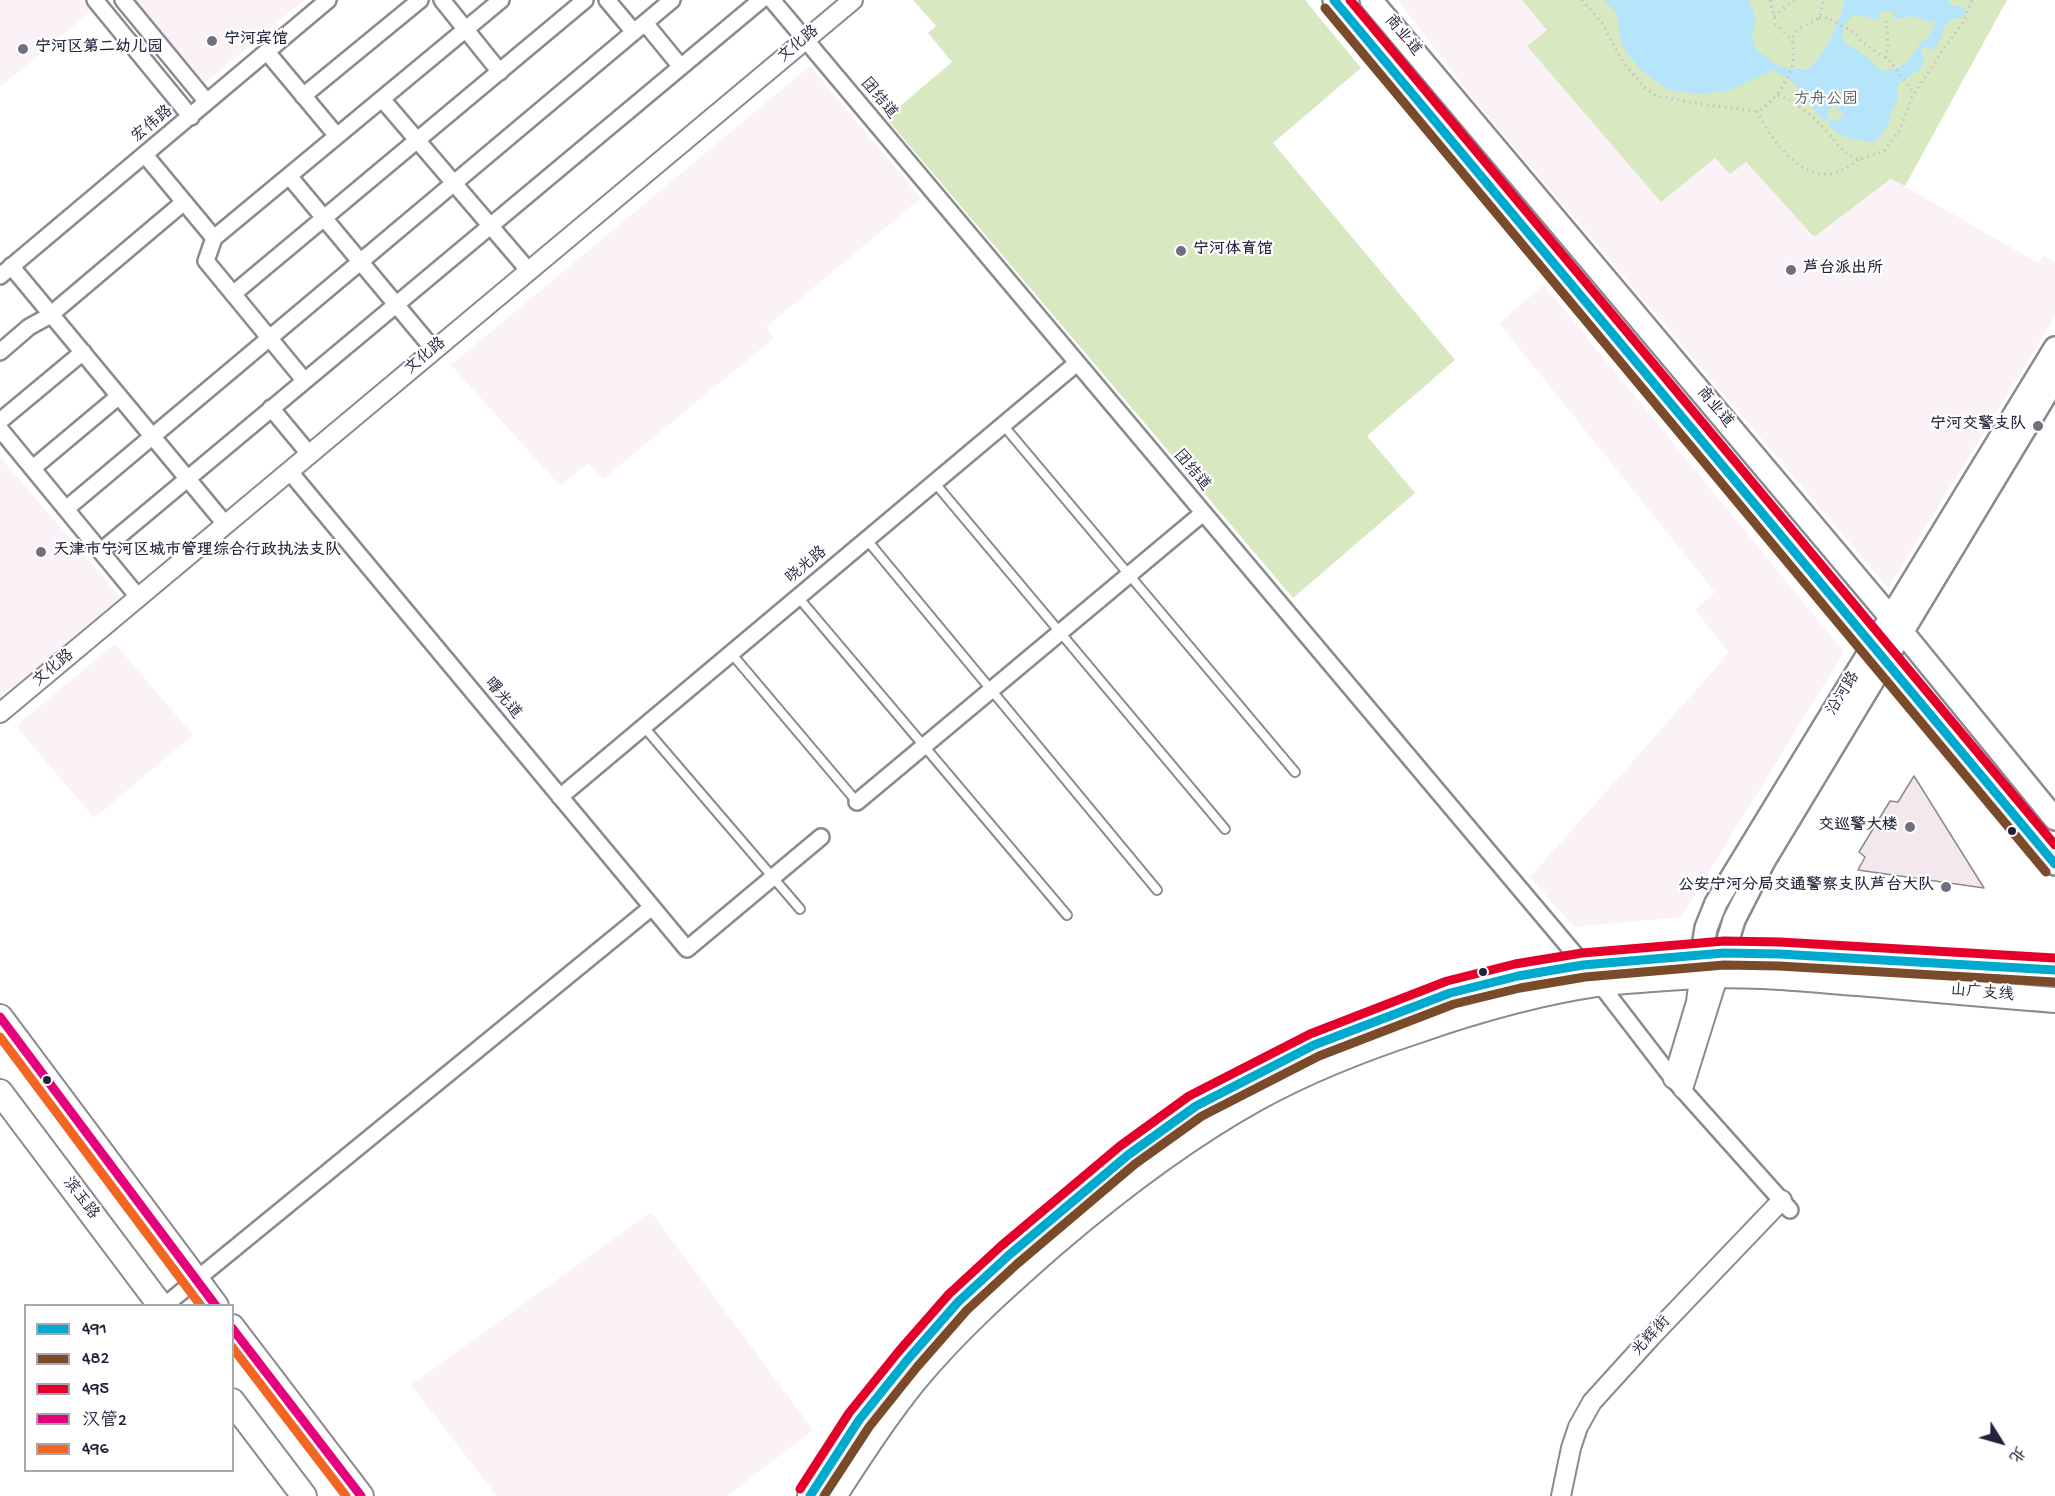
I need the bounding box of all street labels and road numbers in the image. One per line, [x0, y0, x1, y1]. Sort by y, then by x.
street label: 商业道 [1379, 11, 1425, 61]
street label: 文化路 [774, 22, 824, 68]
street label: 团结道 [855, 74, 901, 124]
street label: 宏伟路 [128, 102, 178, 148]
street label: 文化路 [401, 334, 451, 380]
street label: 商业道 [1691, 383, 1737, 433]
street label: 团结道 [1168, 446, 1214, 496]
street label: 晓光路 [782, 543, 832, 589]
street label: 文化路 [29, 646, 79, 692]
street label: 沿河路 [1823, 669, 1865, 719]
street label: 曙光道 [479, 674, 525, 724]
street label: 山广支线 [1949, 982, 2015, 1006]
street label: 滨玉路 [58, 1174, 102, 1224]
street label: 光辉街 [1629, 1313, 1675, 1361]

